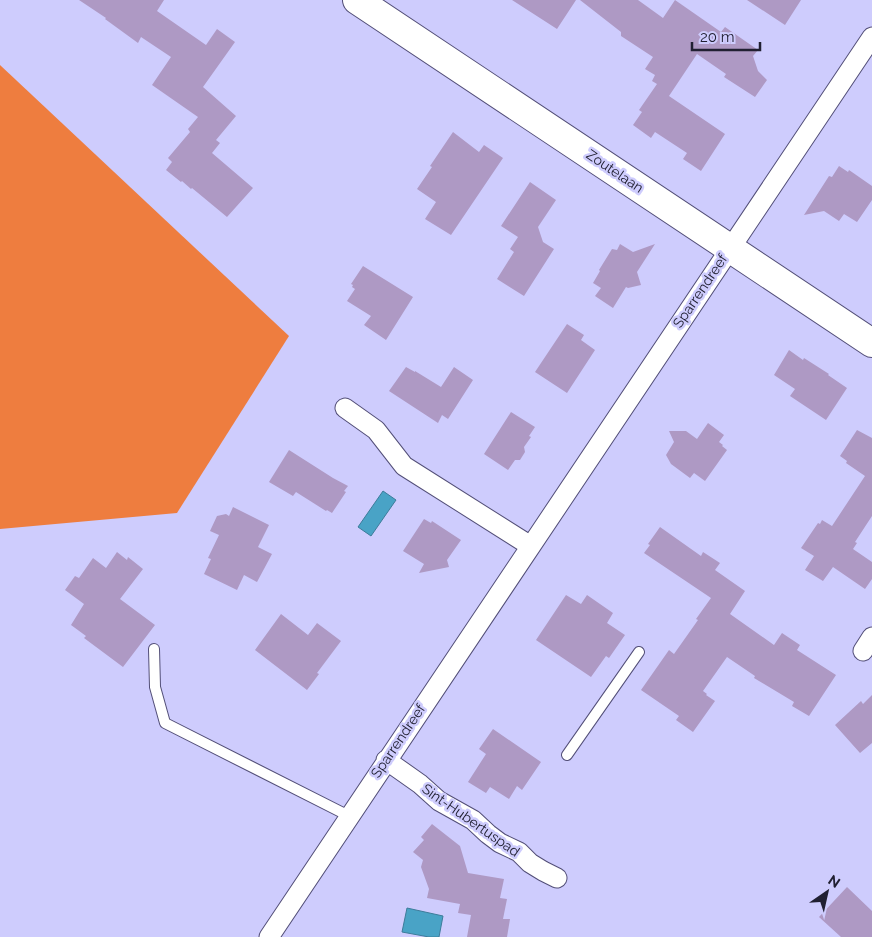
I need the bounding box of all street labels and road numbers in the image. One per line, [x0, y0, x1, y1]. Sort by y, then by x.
street label: Zoutelaan [583, 146, 647, 196]
street label: Sparrendreef [670, 250, 731, 331]
street label: Sparrendreef [368, 700, 429, 781]
street label: Sint-Hubertuspad [419, 780, 523, 860]

